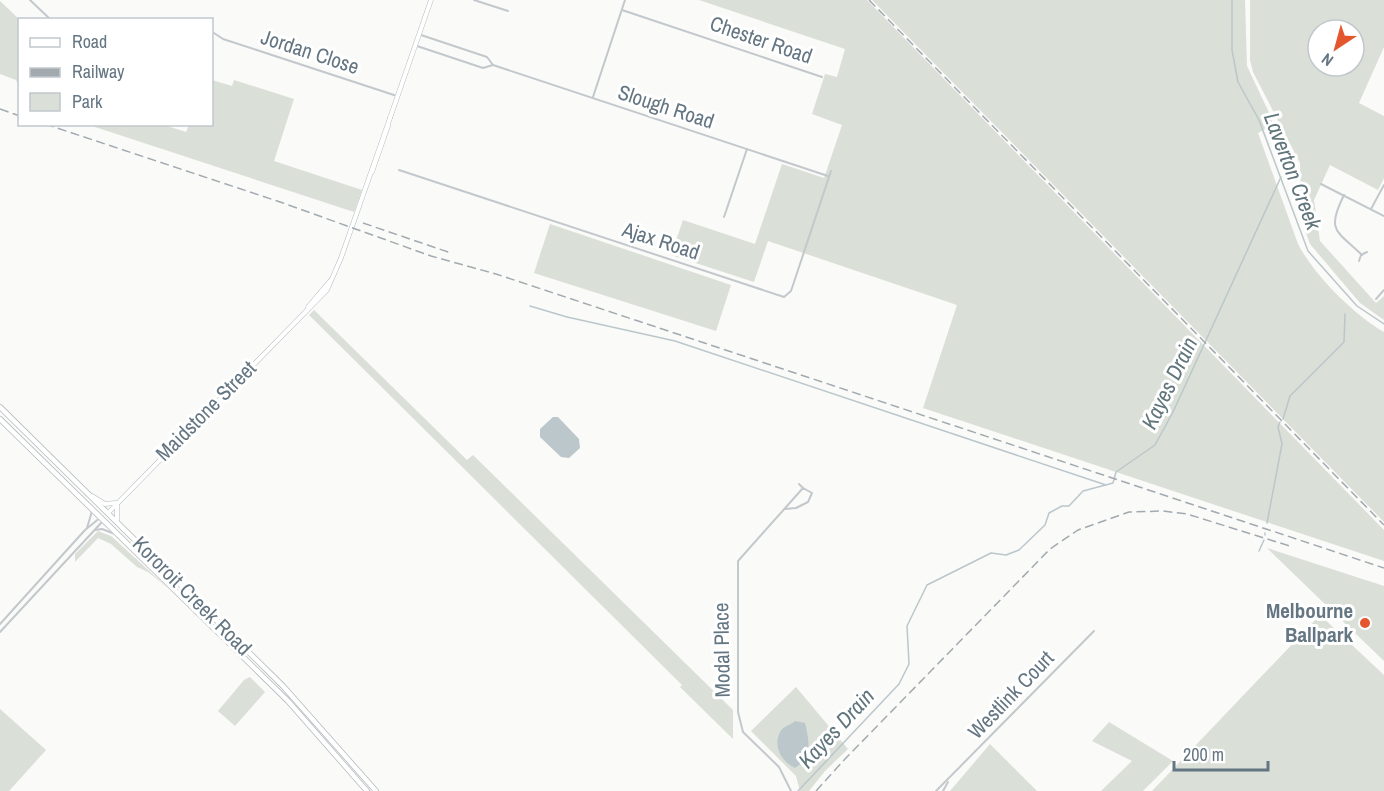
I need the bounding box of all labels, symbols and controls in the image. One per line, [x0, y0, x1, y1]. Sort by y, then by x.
street label: Chester Road [706, 9, 816, 71]
legend [18, 18, 213, 126]
north arrow [1306, 18, 1366, 78]
street label: Jordan Close [257, 22, 363, 81]
text: Road [72, 29, 107, 54]
text: N [1317, 48, 1337, 72]
text: Railway [72, 59, 125, 84]
street label: Slough Road [614, 77, 718, 136]
text: Park [72, 89, 103, 114]
water label: Laverton Creek [1257, 108, 1329, 235]
street label: Ajax Road [618, 214, 703, 267]
water label: Kayes Drain [1134, 332, 1204, 434]
street label: Maidstone Street [149, 354, 262, 467]
street label: Kororoit Creek Road [126, 530, 258, 662]
place label: Melbourne Ballpark [1266, 596, 1353, 649]
street label: Modal Place [706, 602, 737, 698]
marker: Melbourne Ballpark [1358, 616, 1372, 630]
street label: Westlink Court [961, 644, 1060, 745]
water label: Kayes Drain [791, 681, 881, 775]
scale bar [1174, 734, 1268, 772]
text: 200 m [1183, 742, 1224, 767]

